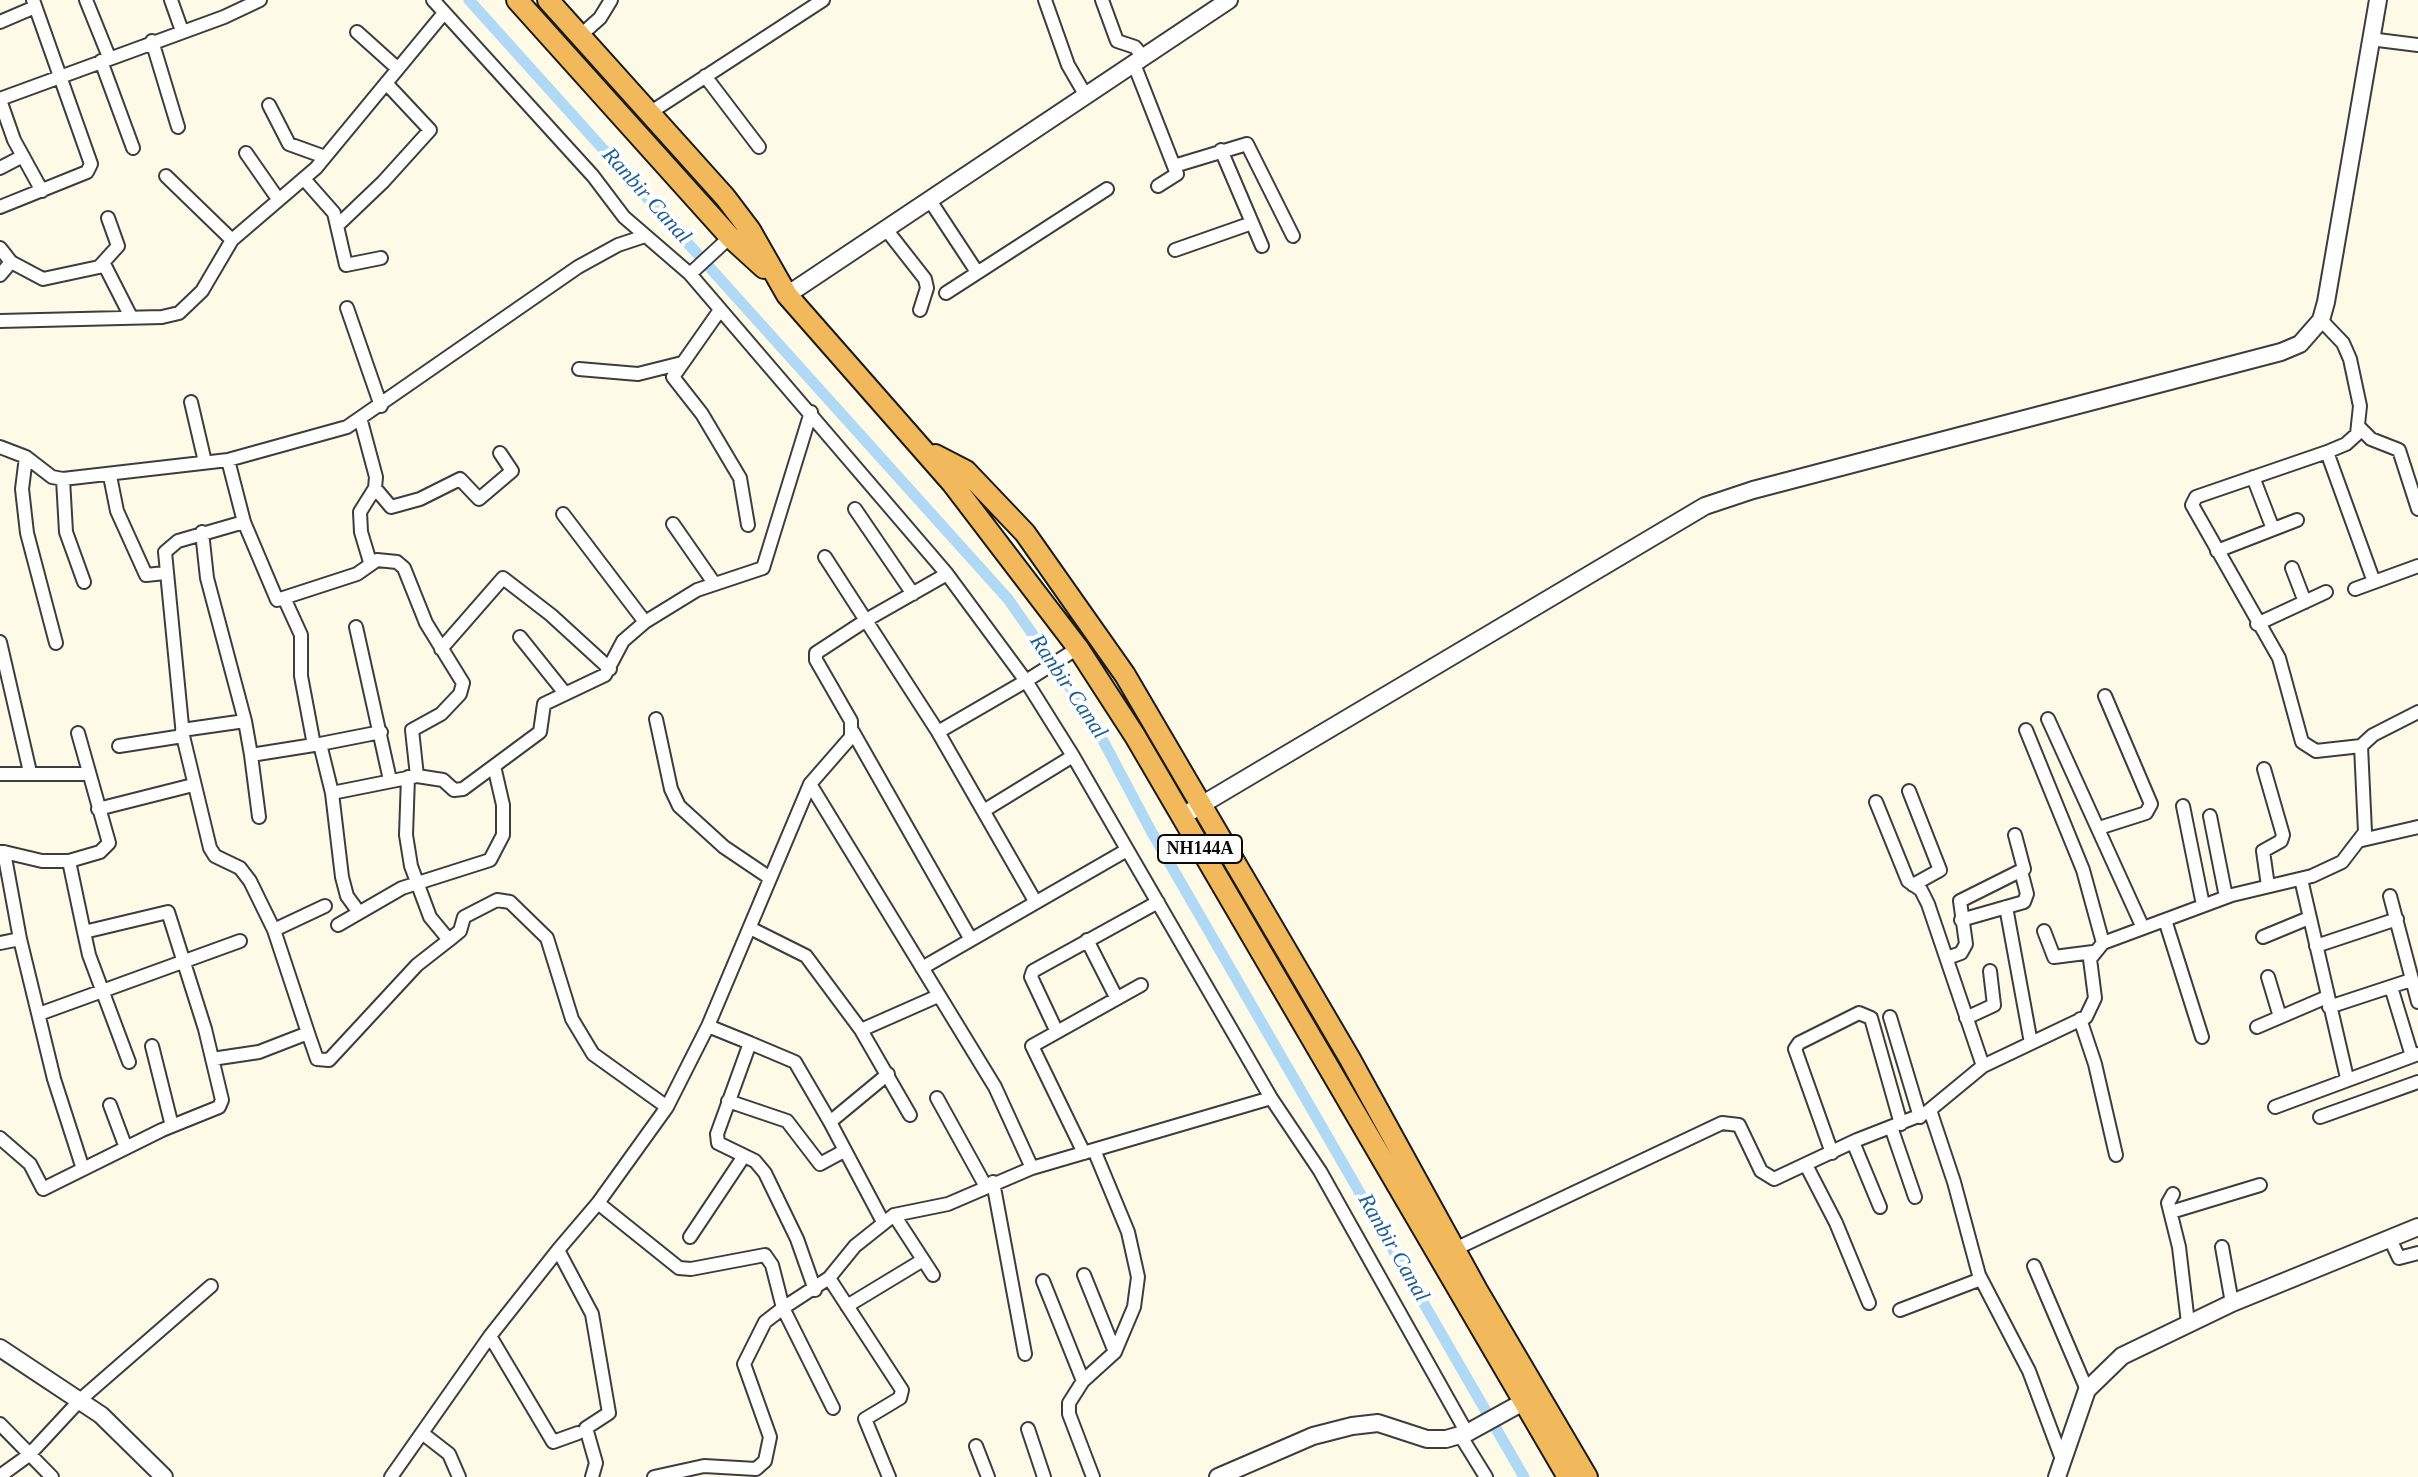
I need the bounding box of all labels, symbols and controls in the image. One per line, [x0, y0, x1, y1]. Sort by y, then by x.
water label: Ranbir Canal [596, 142, 696, 250]
water label: Ranbir Canal [1023, 630, 1113, 744]
road number: NH144A [1158, 835, 1242, 863]
water label: Ranbir Canal [1351, 1189, 1435, 1307]

